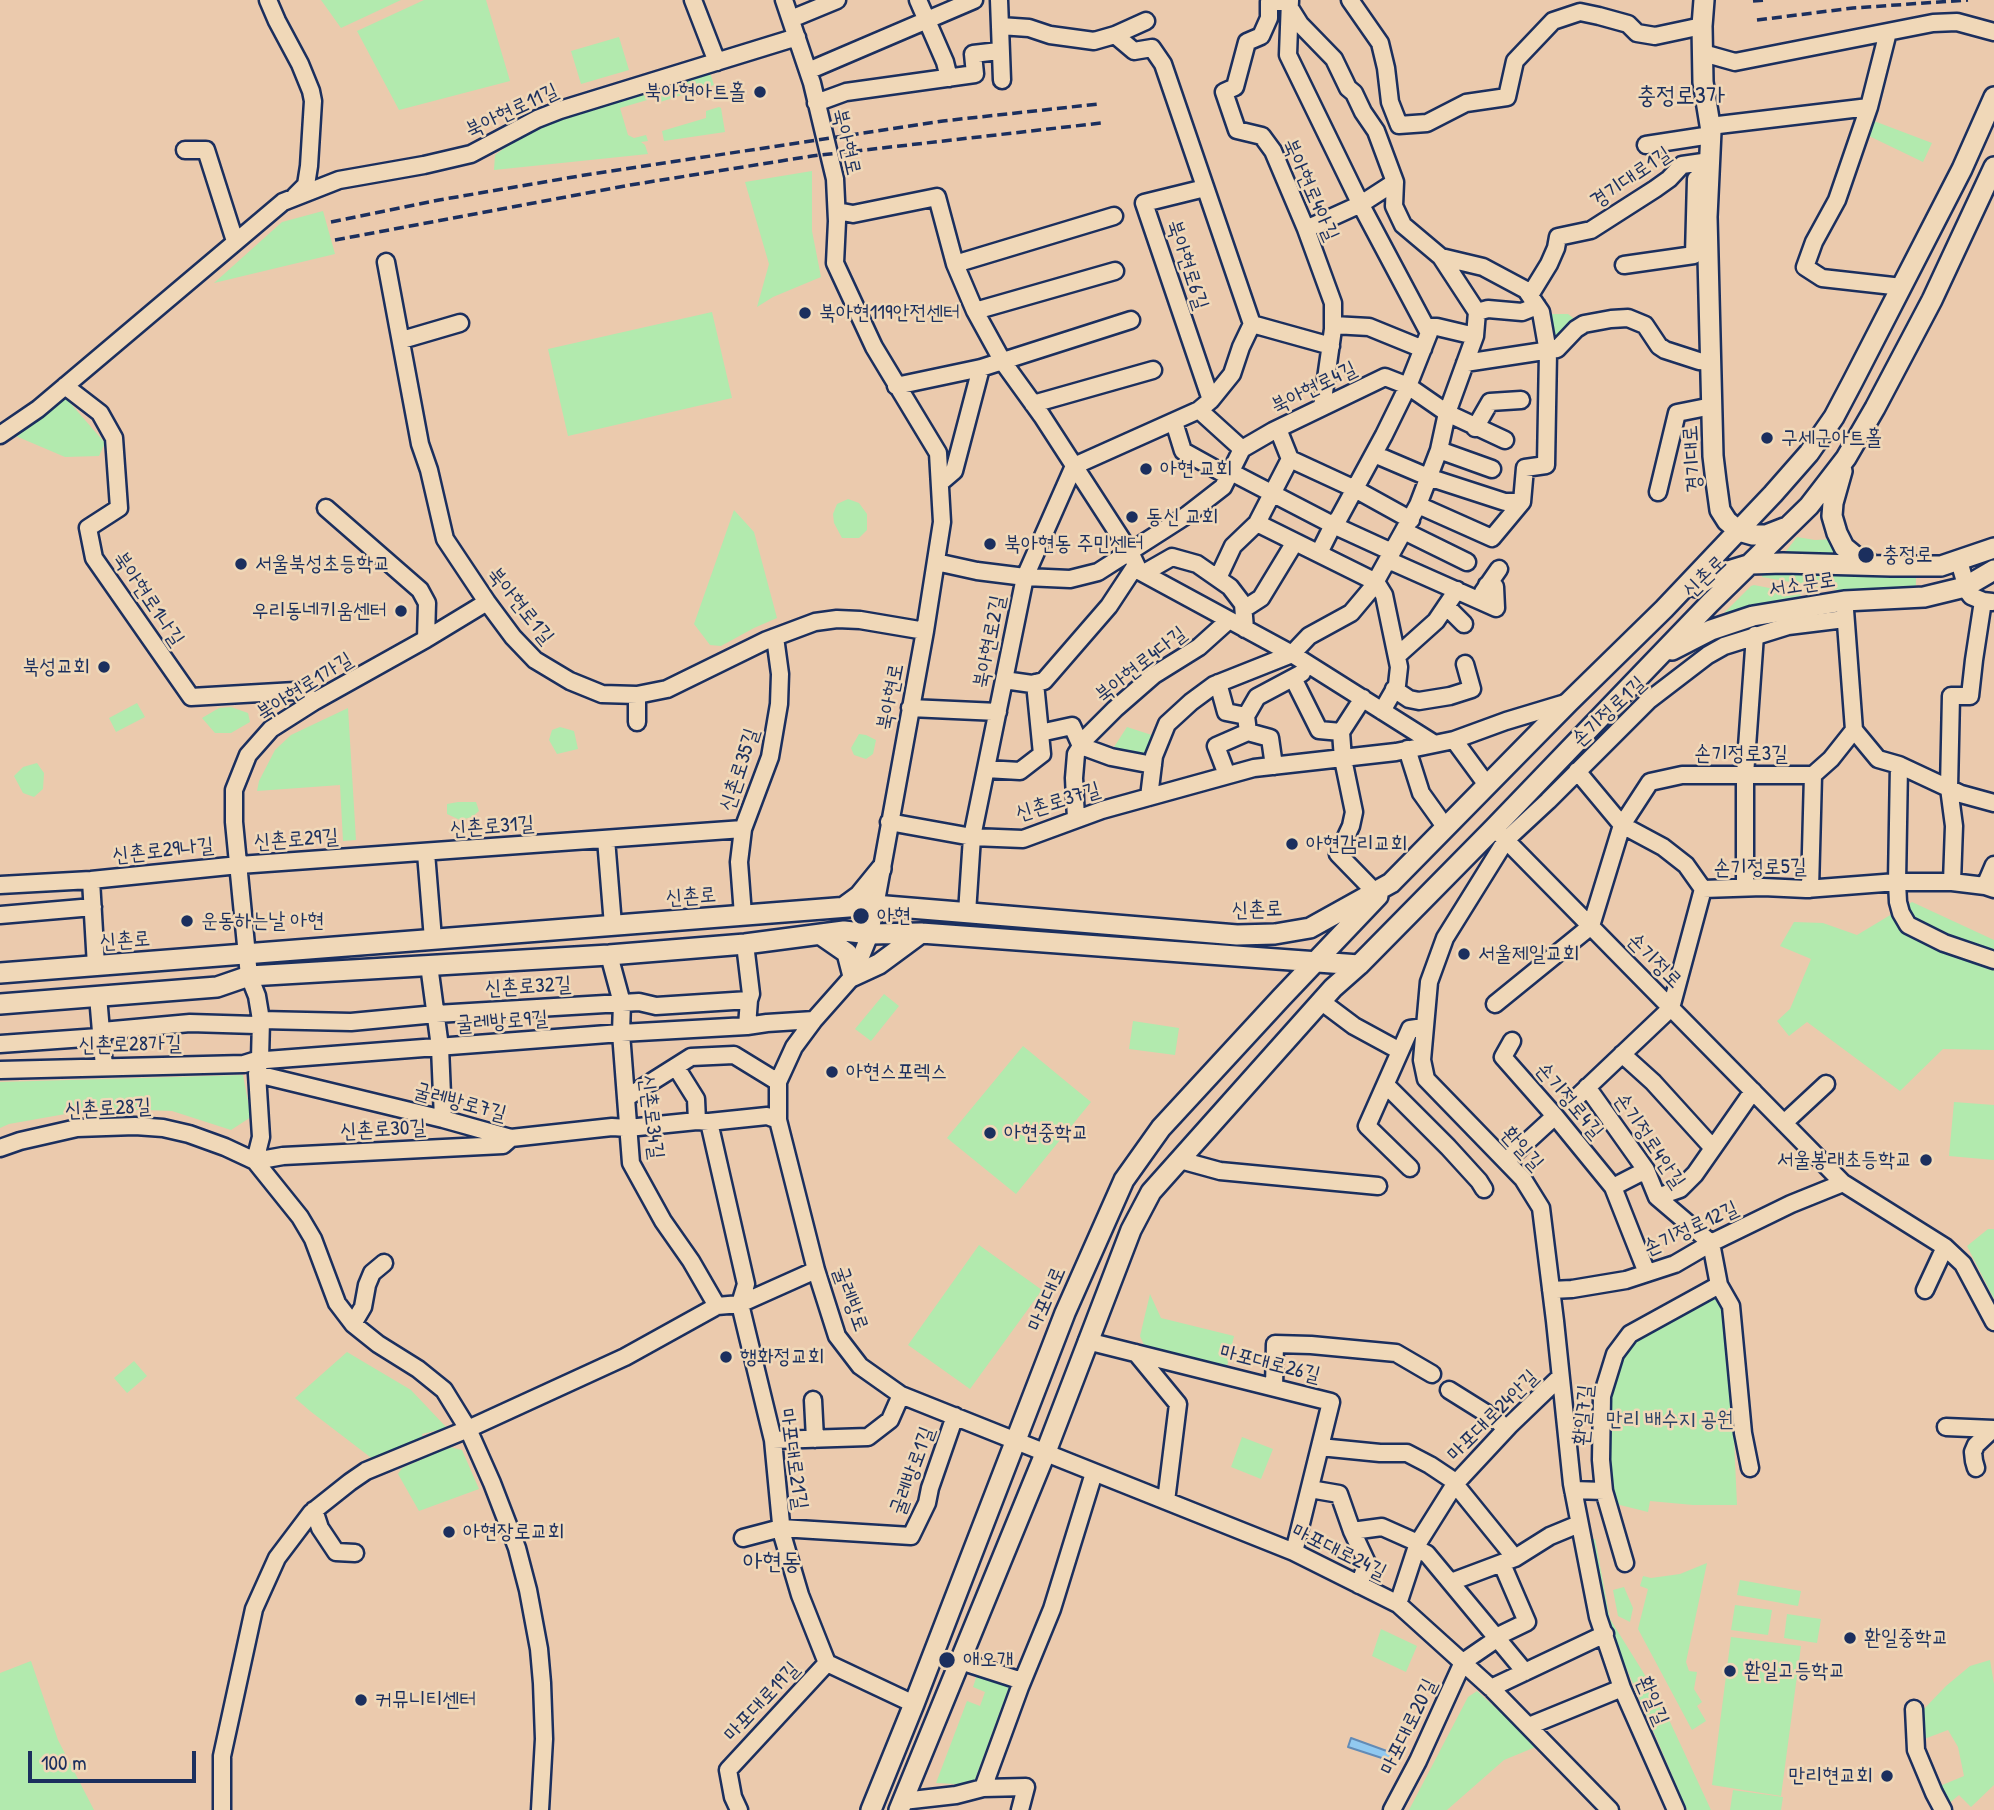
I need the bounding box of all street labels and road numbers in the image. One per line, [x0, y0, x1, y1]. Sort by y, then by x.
street label: 북아현로11길 [461, 79, 563, 143]
street label: 북아현로 [826, 106, 866, 178]
street label: 북아현로4아길 [1276, 135, 1344, 245]
street label: 경기대로1길 [1586, 142, 1676, 214]
street label: 북아현로6길 [1161, 217, 1213, 313]
street label: 북아현로4길 [1267, 356, 1361, 420]
street label: 경기대로 [1678, 424, 1708, 494]
street label: 북아현로1나길 [107, 547, 189, 651]
street label: 신촌로 [1678, 550, 1732, 604]
street label: 북아현로1길 [481, 562, 559, 650]
street label: 서소문로 [1767, 567, 1837, 603]
street label: 북아현로2길 [969, 593, 1011, 691]
street label: 북아현로4다길 [1090, 621, 1192, 709]
street label: 북아현로1가길 [252, 647, 358, 727]
street label: 북아현로 [872, 661, 910, 733]
street label: 손기정로1길 [1567, 671, 1651, 753]
street label: 신촌로35길 [715, 725, 765, 815]
street label: 손기정로3길 [1694, 741, 1788, 767]
street label: 신촌로37길 [1013, 777, 1103, 827]
street label: 신촌로31길 [449, 811, 535, 843]
street label: 신촌로29길 [253, 824, 339, 856]
street label: 신촌로29나길 [111, 833, 215, 869]
street label: 손기정로5길 [1713, 855, 1807, 881]
street label: 신촌로 [665, 883, 717, 911]
street label: 신촌로 [1231, 897, 1283, 923]
street label: 신촌로 [99, 927, 151, 955]
street label: 손기정로 [1621, 928, 1687, 994]
street label: 신촌로32길 [484, 972, 572, 1002]
street label: 굴레방로9길 [455, 1006, 549, 1038]
street label: 신촌로28가길 [78, 1031, 182, 1059]
street label: 손기정로4길 [1530, 1058, 1608, 1144]
street label: 신촌로34길 [633, 1073, 669, 1161]
street label: 굴레방로7길 [411, 1079, 509, 1127]
street label: 손기정로4안길 [1608, 1089, 1690, 1193]
street label: 신촌로28길 [64, 1094, 152, 1124]
street label: 신촌로30길 [339, 1115, 427, 1145]
street label: 환일길 [1496, 1122, 1548, 1176]
street label: 손기정로12길 [1639, 1196, 1743, 1262]
street label: 굴레방로 [827, 1263, 873, 1335]
street label: 마포대로 [1022, 1263, 1072, 1335]
street label: 마포대로26길 [1217, 1339, 1323, 1389]
street label: 마포대로24안길 [1442, 1365, 1544, 1467]
street label: 환일7길 [1569, 1383, 1599, 1447]
street label: 마포대로21길 [773, 1407, 813, 1511]
street label: 굴레방로1길 [885, 1423, 941, 1519]
street label: 마포대로24길 [1288, 1518, 1390, 1586]
street label: 마포대로19길 [719, 1657, 805, 1747]
street label: 환일길 [1630, 1673, 1674, 1729]
street label: 마포대로20길 [1375, 1675, 1443, 1779]

